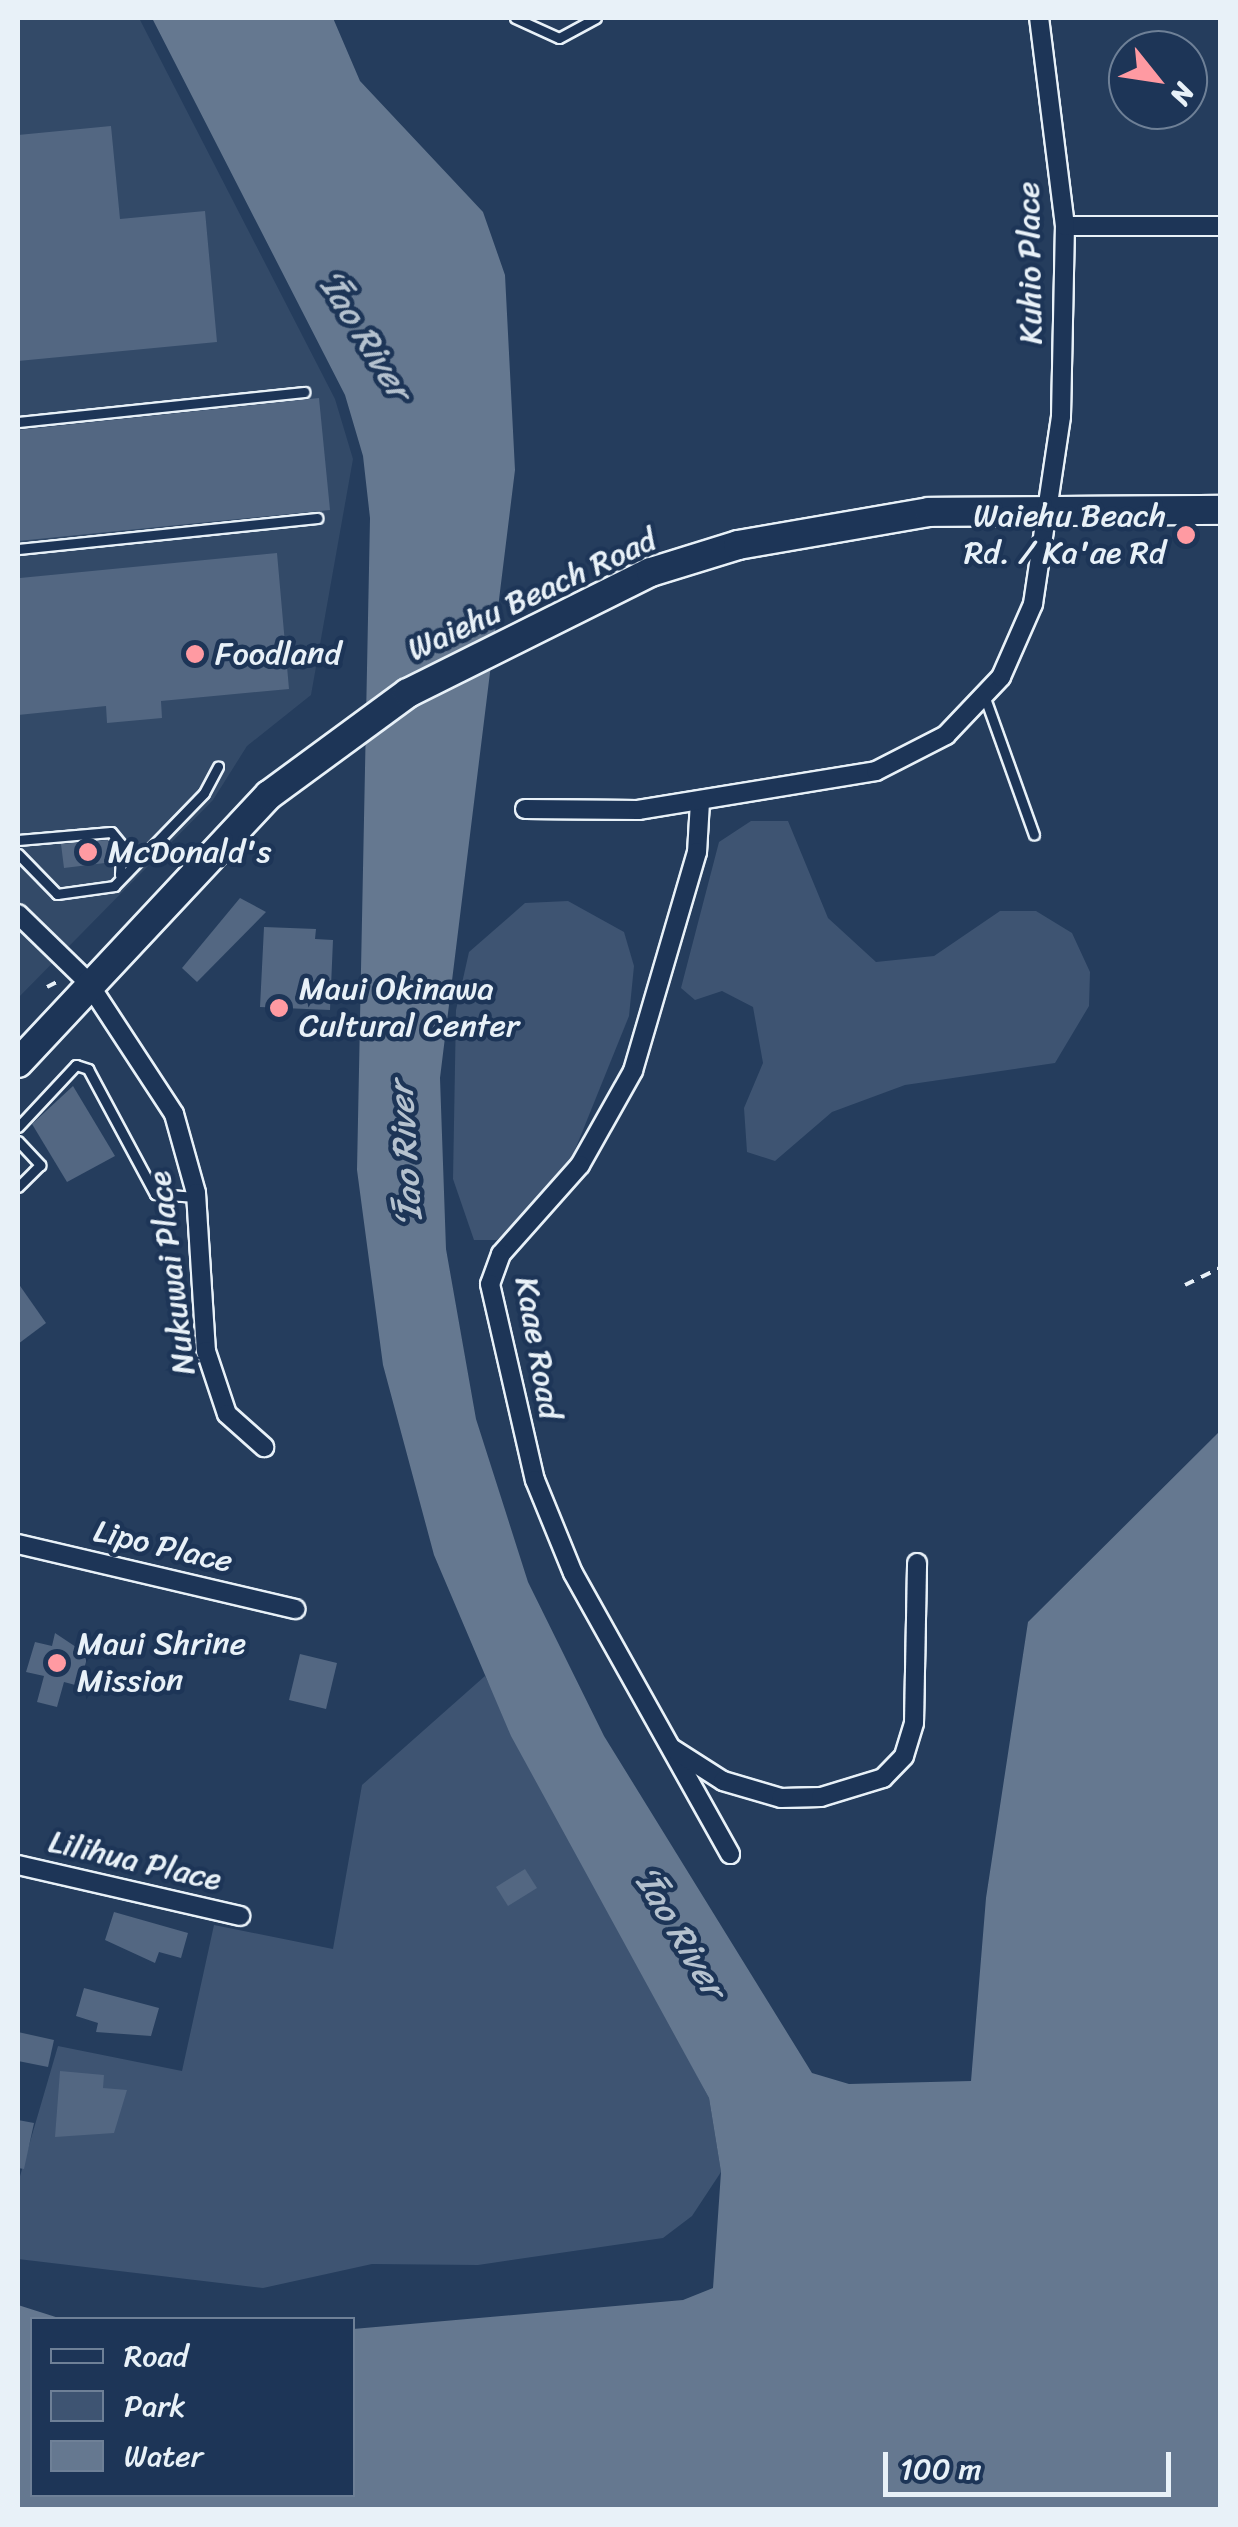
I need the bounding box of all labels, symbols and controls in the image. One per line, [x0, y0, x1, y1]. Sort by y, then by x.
north arrow [1108, 30, 1208, 130]
text: N [1157, 74, 1209, 115]
street label: Kuhio Place [1009, 181, 1051, 345]
water label: ʻĪao River [309, 263, 421, 407]
place label: Waiehu Beach Rd. / Ka'ae Rd [964, 498, 1166, 573]
street label: Waiehu Beach Road [402, 521, 662, 669]
marker: Waiehu Beach Rd. / Ka'ae Rd [1175, 524, 1197, 546]
place label: Foodland [215, 635, 341, 673]
marker: Foodland [184, 643, 206, 665]
place label: McDonald's [108, 833, 271, 871]
marker: McDonald's [77, 841, 99, 863]
place label: Maui Okinawa Cultural Center [299, 971, 520, 1046]
marker: Maui Okinawa Cultural Center [268, 997, 290, 1019]
water label: ʻĪao River [379, 1081, 431, 1227]
street label: Nukuwai Place [140, 1169, 204, 1377]
street label: Kaae Road [507, 1274, 569, 1422]
street label: Lipo Place [89, 1512, 237, 1582]
place label: Maui Shrine Mission [77, 1626, 246, 1701]
marker: Maui Shrine Mission [46, 1652, 68, 1674]
street label: Lilihua Place [44, 1822, 226, 1900]
water label: ʻĪao River [625, 1859, 735, 2005]
legend [30, 2317, 355, 2497]
text: Road [124, 2329, 188, 2383]
text: Park [124, 2379, 186, 2433]
text: Water [124, 2429, 203, 2483]
scale bar [888, 2432, 1176, 2494]
text: 100 m [900, 2442, 982, 2496]

